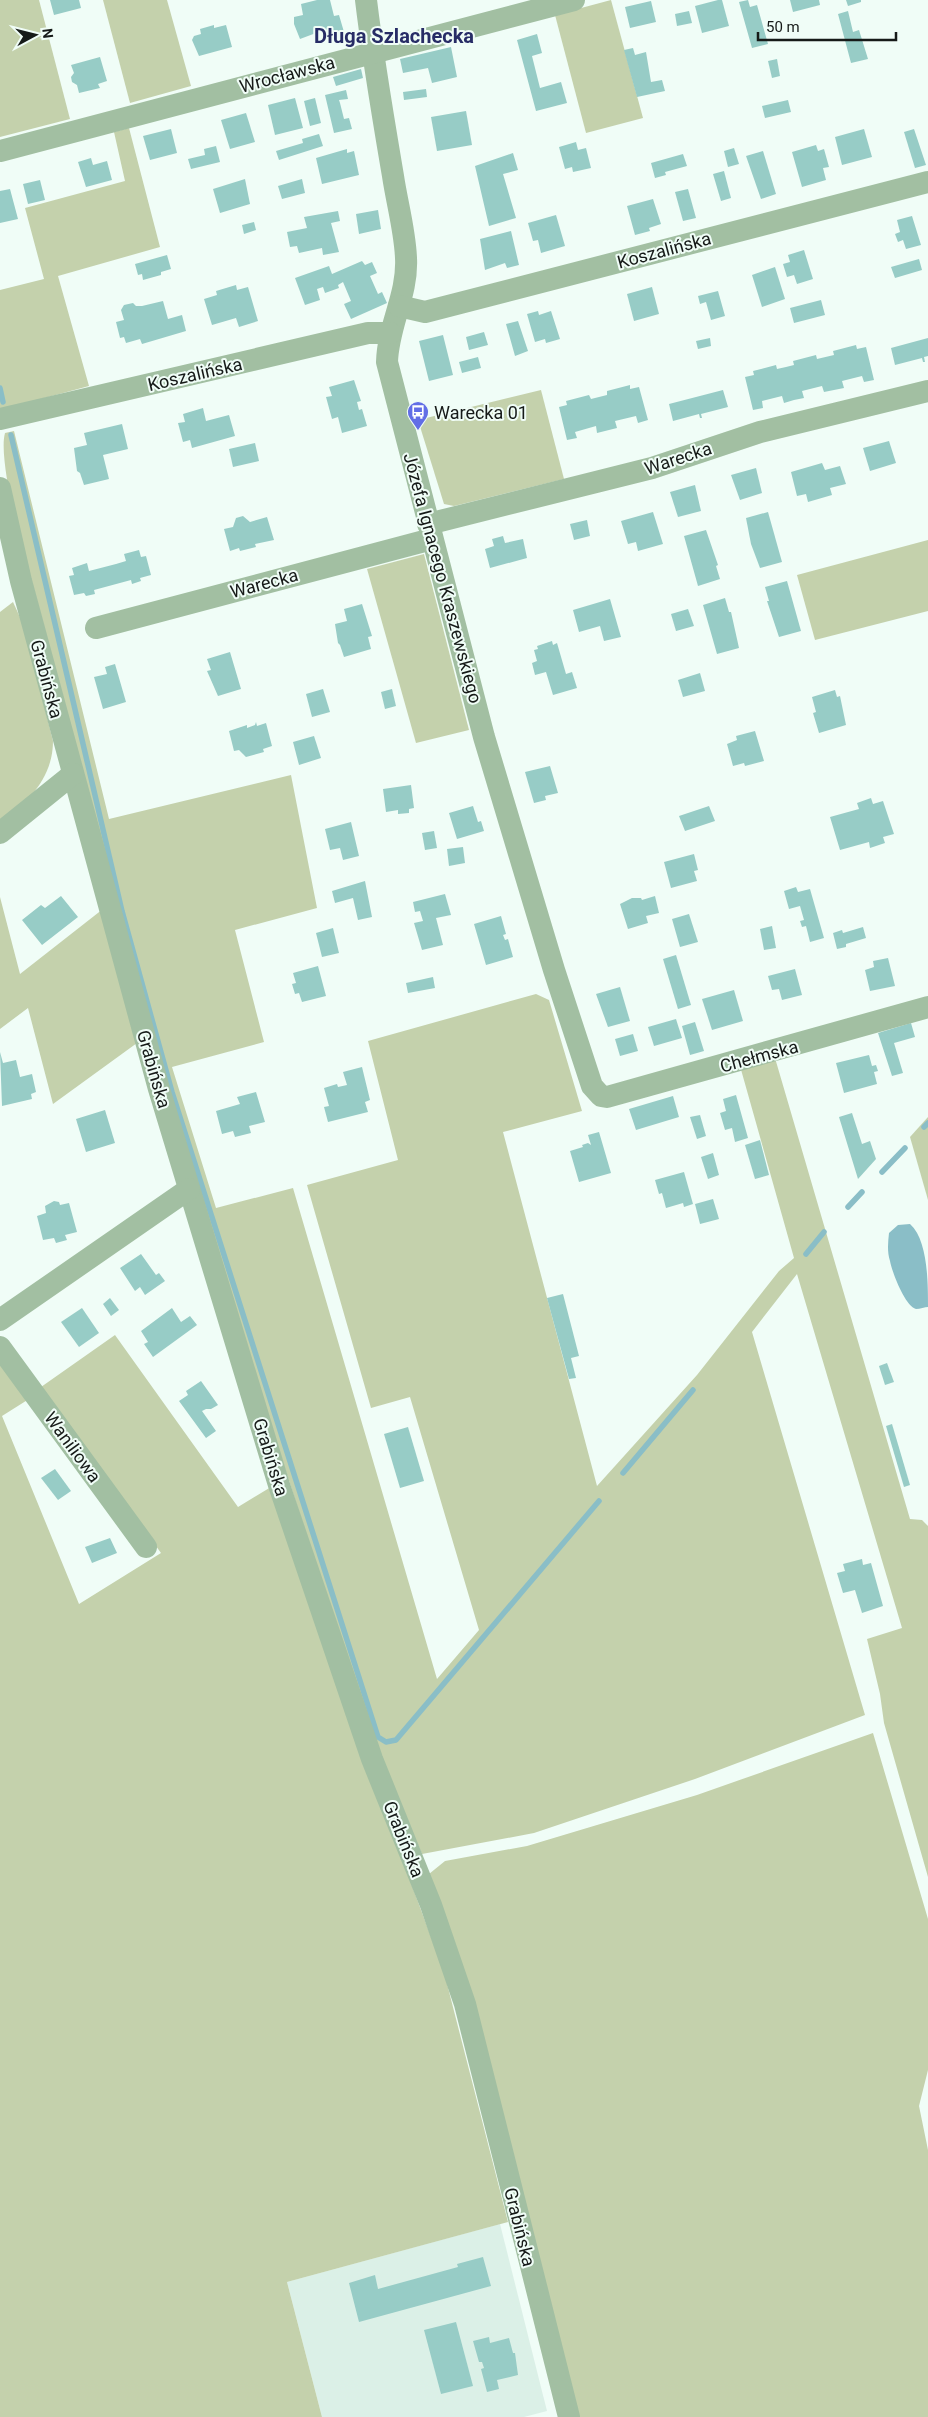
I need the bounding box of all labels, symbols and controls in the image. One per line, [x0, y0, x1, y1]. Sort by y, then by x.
north arrow [10, 10, 60, 60]
scale bar [758, 10, 896, 42]
text: 50 m [766, 18, 800, 36]
district label: Długa Szlachecka [314, 24, 474, 48]
text: N [39, 28, 56, 39]
street label: Wrocławska [237, 51, 337, 97]
street label: Koszalińska [615, 227, 713, 273]
street label: Koszalińska [146, 353, 244, 395]
bus stop icon: Warecka 01 [406, 400, 430, 431]
place label: Warecka 01 [434, 402, 528, 423]
street label: Warecka [642, 437, 714, 479]
street label: Józefa Ignacego Kraszewskiego [399, 451, 487, 705]
street label: Warecka [228, 564, 300, 602]
street label: Grabińska [26, 637, 68, 721]
street label: Grabińska [133, 1027, 175, 1111]
street label: Chełmska [718, 1035, 800, 1077]
street label: Waniliowa [40, 1408, 106, 1486]
street label: Grabińska [249, 1415, 293, 1499]
street label: Grabińska [379, 1798, 429, 1880]
street label: Grabińska [500, 2185, 540, 2269]

